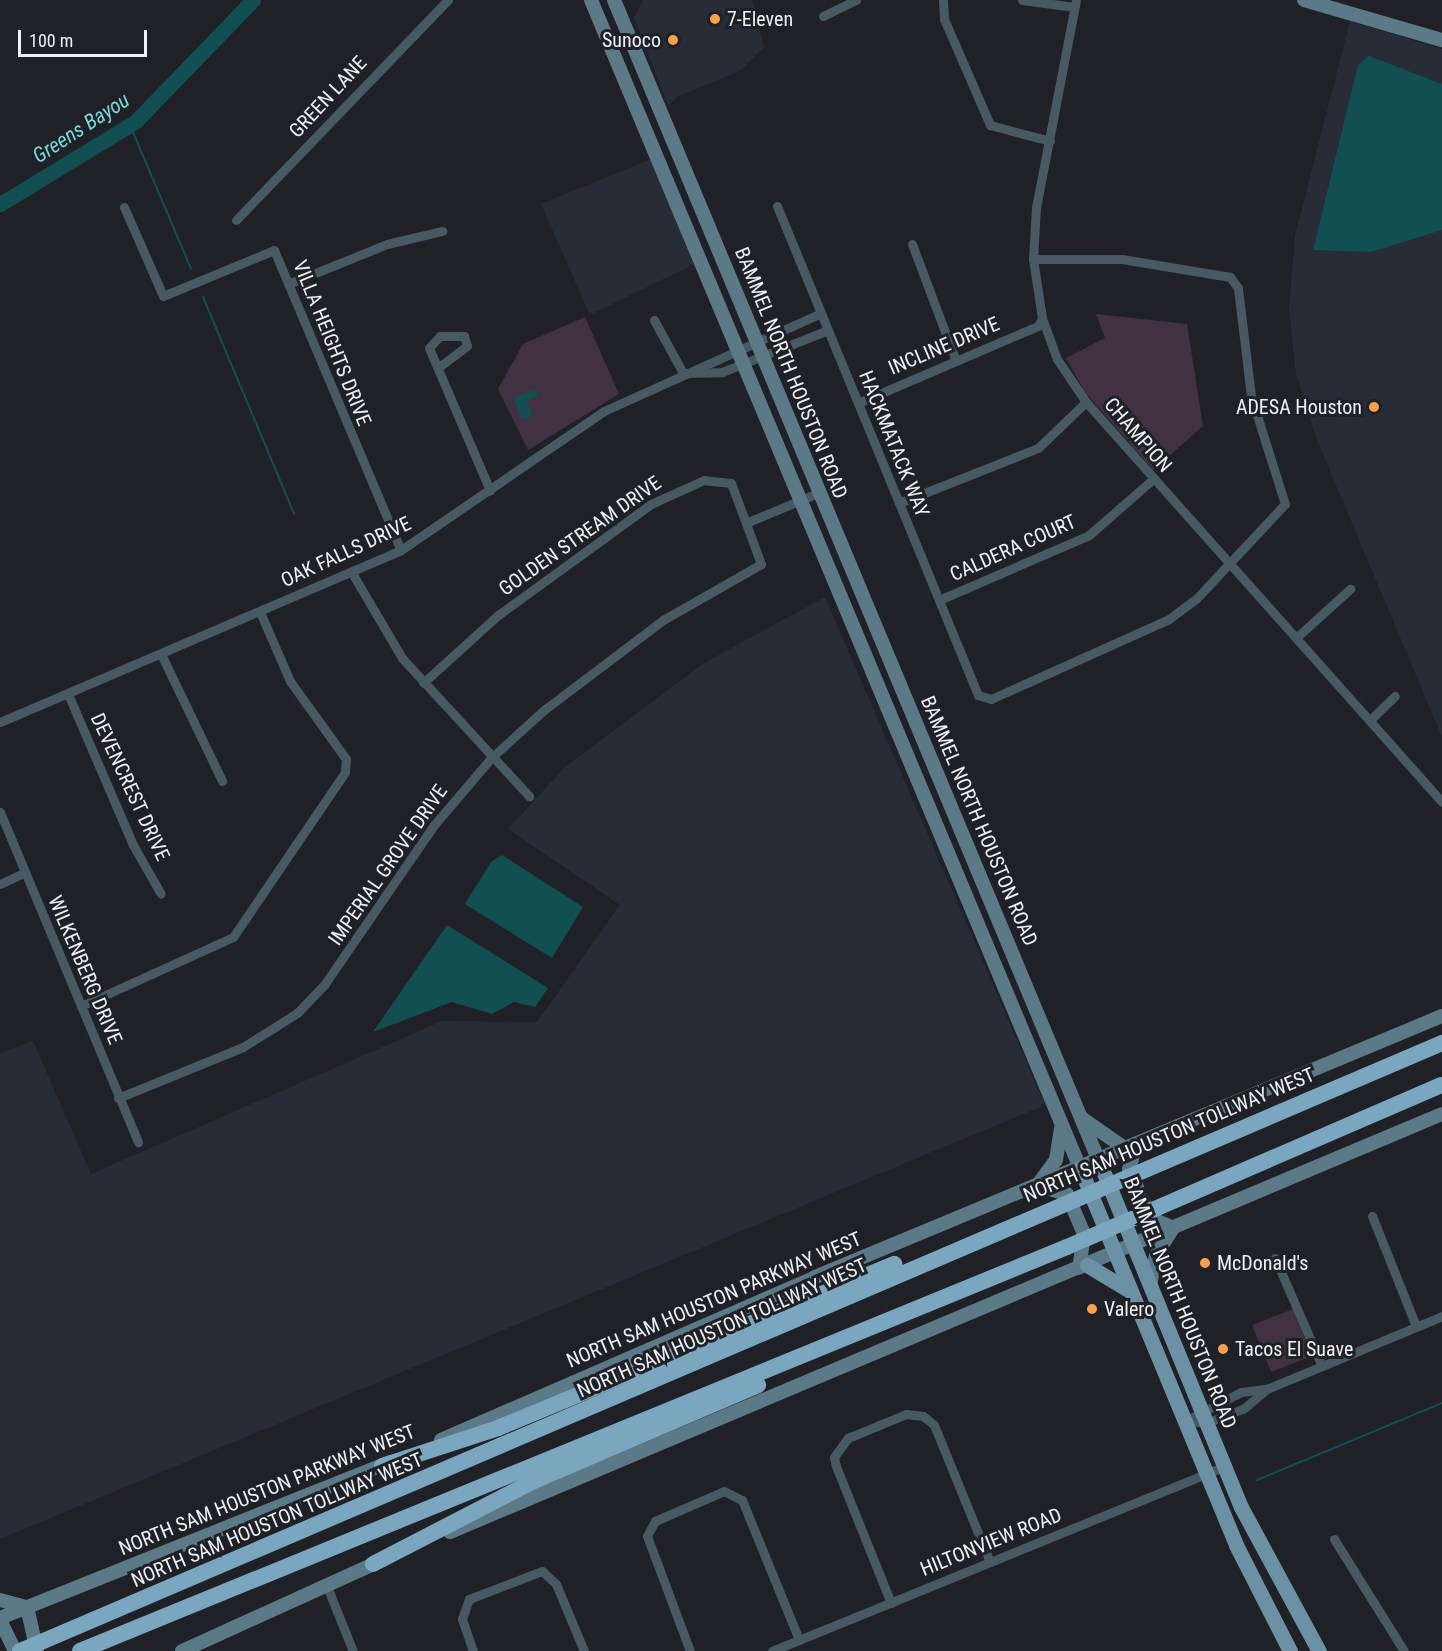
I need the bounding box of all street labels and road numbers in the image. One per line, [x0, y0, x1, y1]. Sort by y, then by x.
street label: GREEN LANE [284, 51, 372, 143]
street label: BAMMEL NORTH HOUSTON ROAD [730, 244, 852, 502]
street label: VILLA HEIGHTS DRIVE [288, 257, 376, 429]
street label: INCLINE DRIVE [885, 312, 1003, 380]
street label: HACKMATACK WAY [854, 367, 934, 521]
street label: CHAMPION [1099, 393, 1177, 477]
street label: GOLDEN STREAM DRIVE [494, 471, 666, 601]
street label: CALDERA COURT [946, 510, 1080, 586]
street label: OAK FALLS DRIVE [277, 511, 415, 593]
street label: BAMMEL NORTH HOUSTON ROAD [915, 693, 1043, 949]
street label: DEVENCREST DRIVE [85, 709, 175, 865]
street label: IMPERIAL GROVE DRIVE [323, 780, 453, 950]
street label: WILKENBERG DRIVE [43, 892, 127, 1048]
street label: NORTH SAM HOUSTON TOLLWAY WEST [1019, 1062, 1319, 1208]
street label: BAMMEL NORTH HOUSTON ROAD [1119, 1174, 1241, 1432]
street label: NORTH SAM HOUSTON PARKWAY WEST [563, 1227, 865, 1373]
street label: NORTH SAM HOUSTON TOLLWAY WEST [573, 1253, 871, 1403]
street label: NORTH SAM HOUSTON PARKWAY WEST [115, 1419, 419, 1561]
street label: NORTH SAM HOUSTON TOLLWAY WEST [127, 1447, 427, 1593]
street label: HILTONVIEW ROAD [917, 1503, 1065, 1581]

